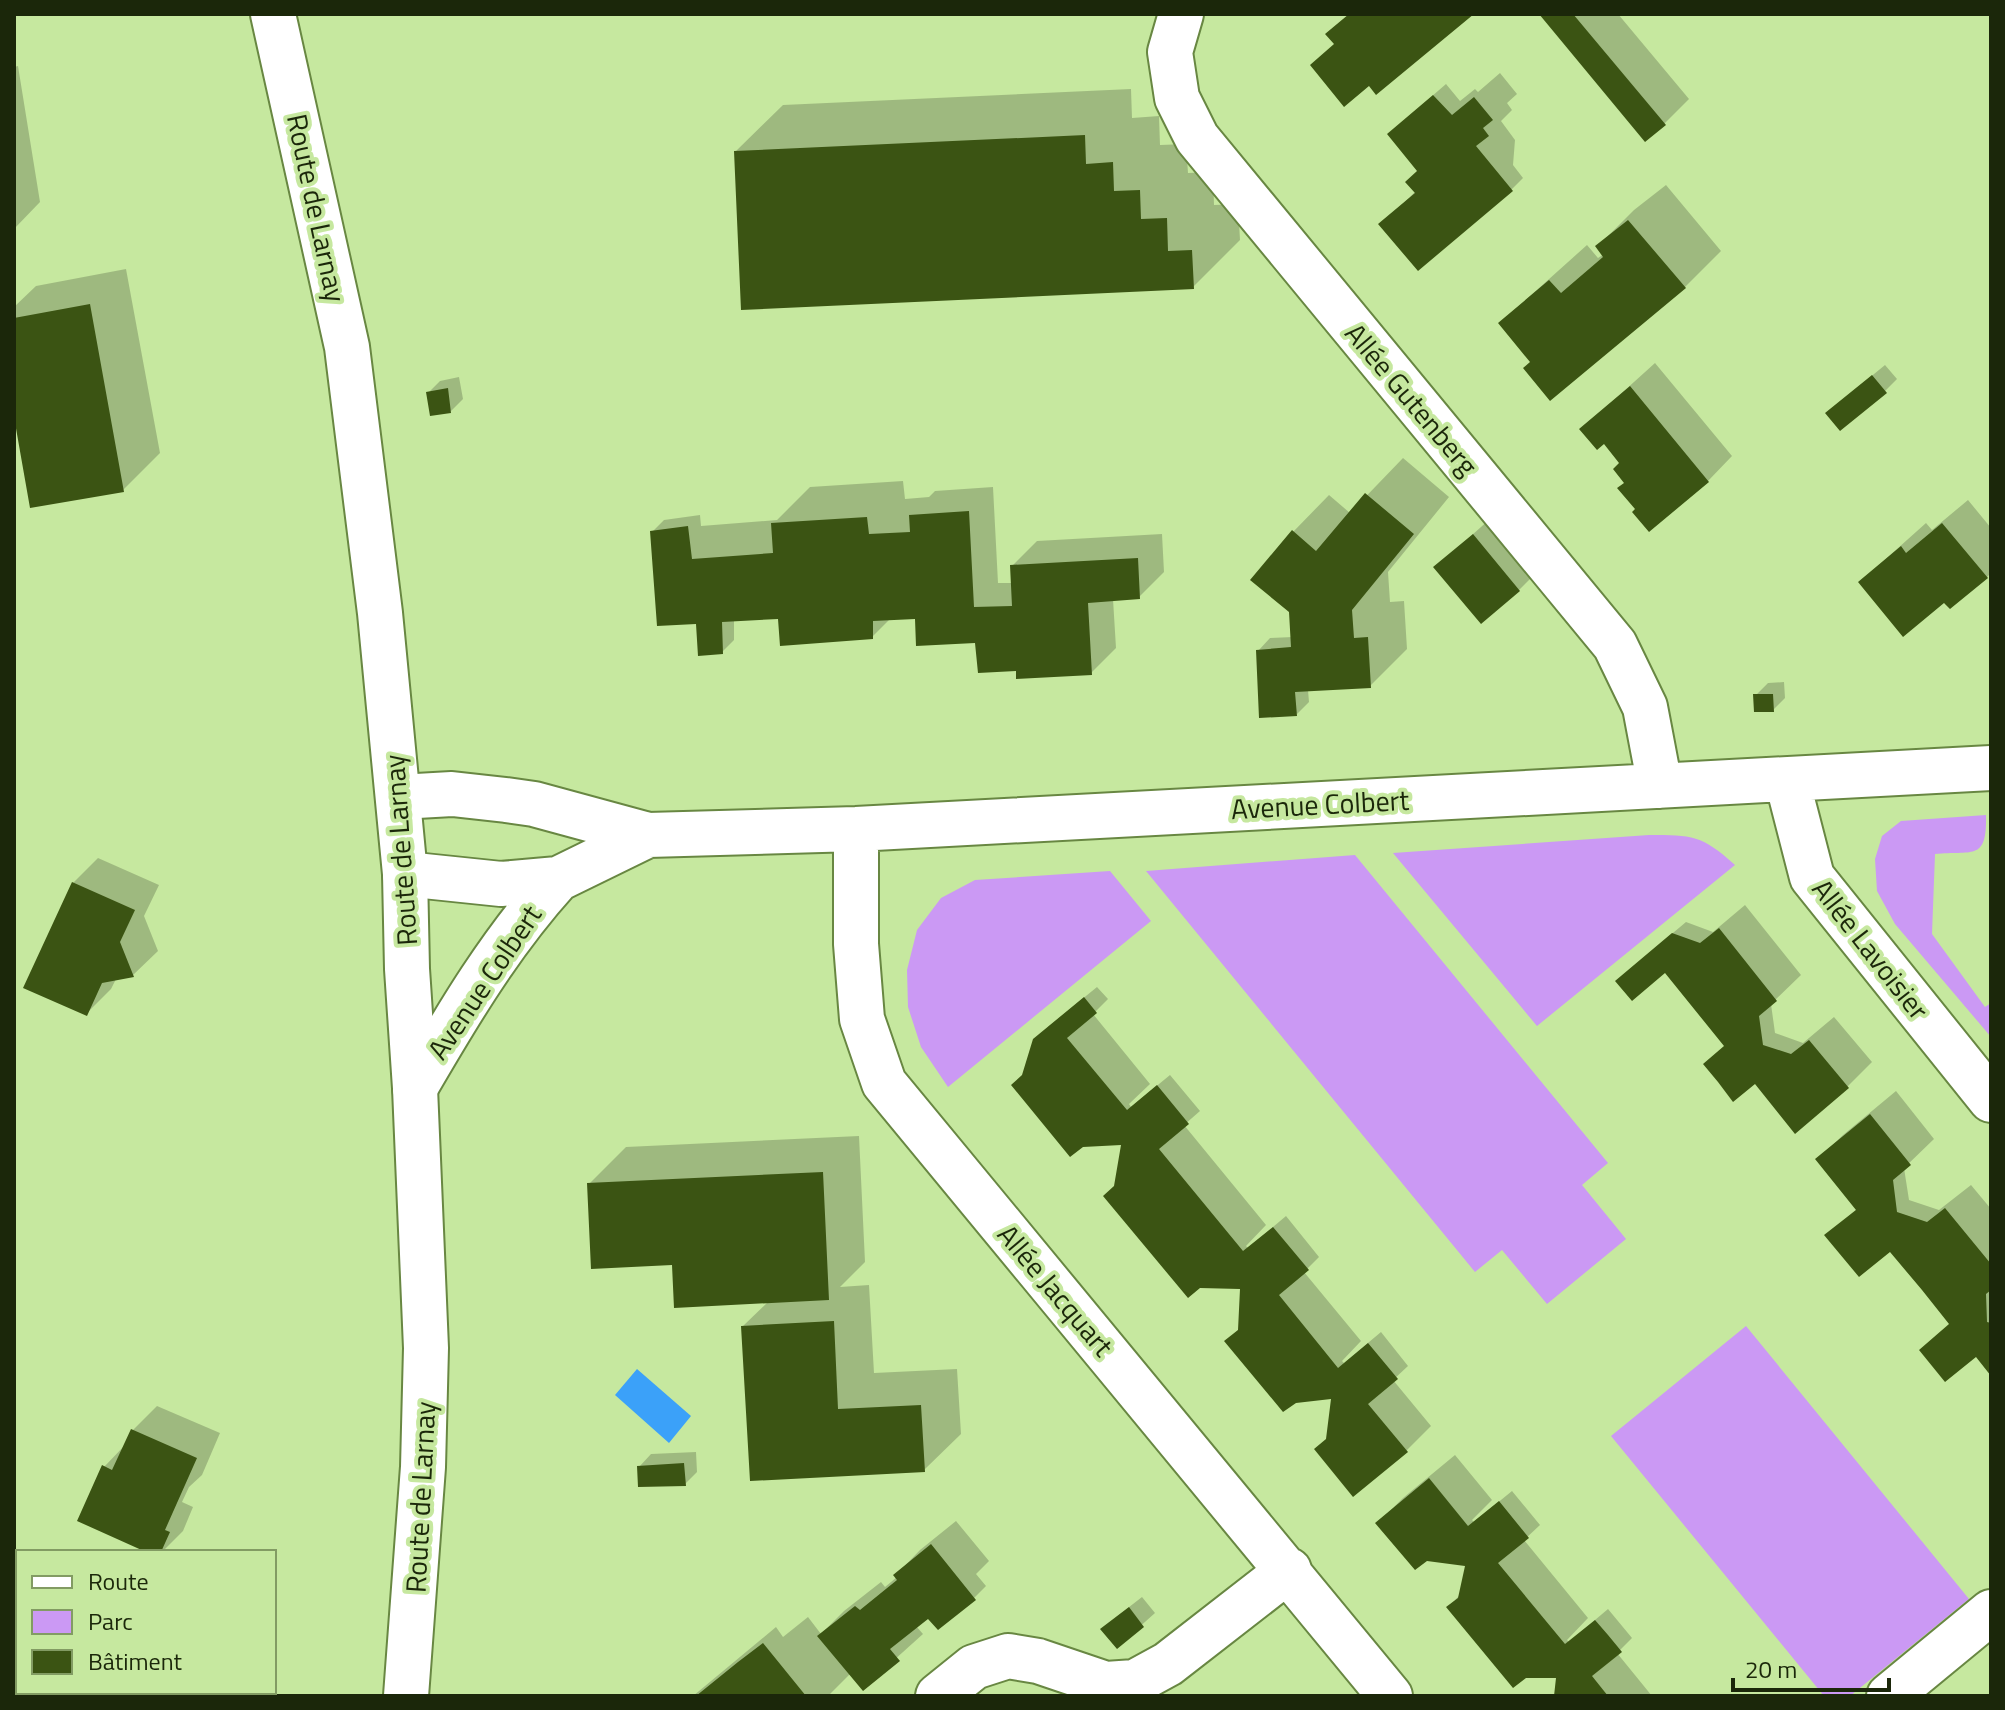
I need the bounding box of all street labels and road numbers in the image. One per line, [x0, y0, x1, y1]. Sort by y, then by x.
street label: Route de Larnay [276, 110, 358, 306]
street label: Allée Gutenberg [1335, 313, 1489, 485]
street label: Route de Larnay [372, 753, 428, 947]
street label: Avenue Colbert [1230, 778, 1410, 830]
street label: Allée Lavoisier [1802, 869, 1940, 1029]
street label: Avenue Colbert [416, 896, 552, 1068]
street label: Allée Jacquart [988, 1214, 1124, 1366]
street label: Route de Larnay [394, 1400, 446, 1594]

